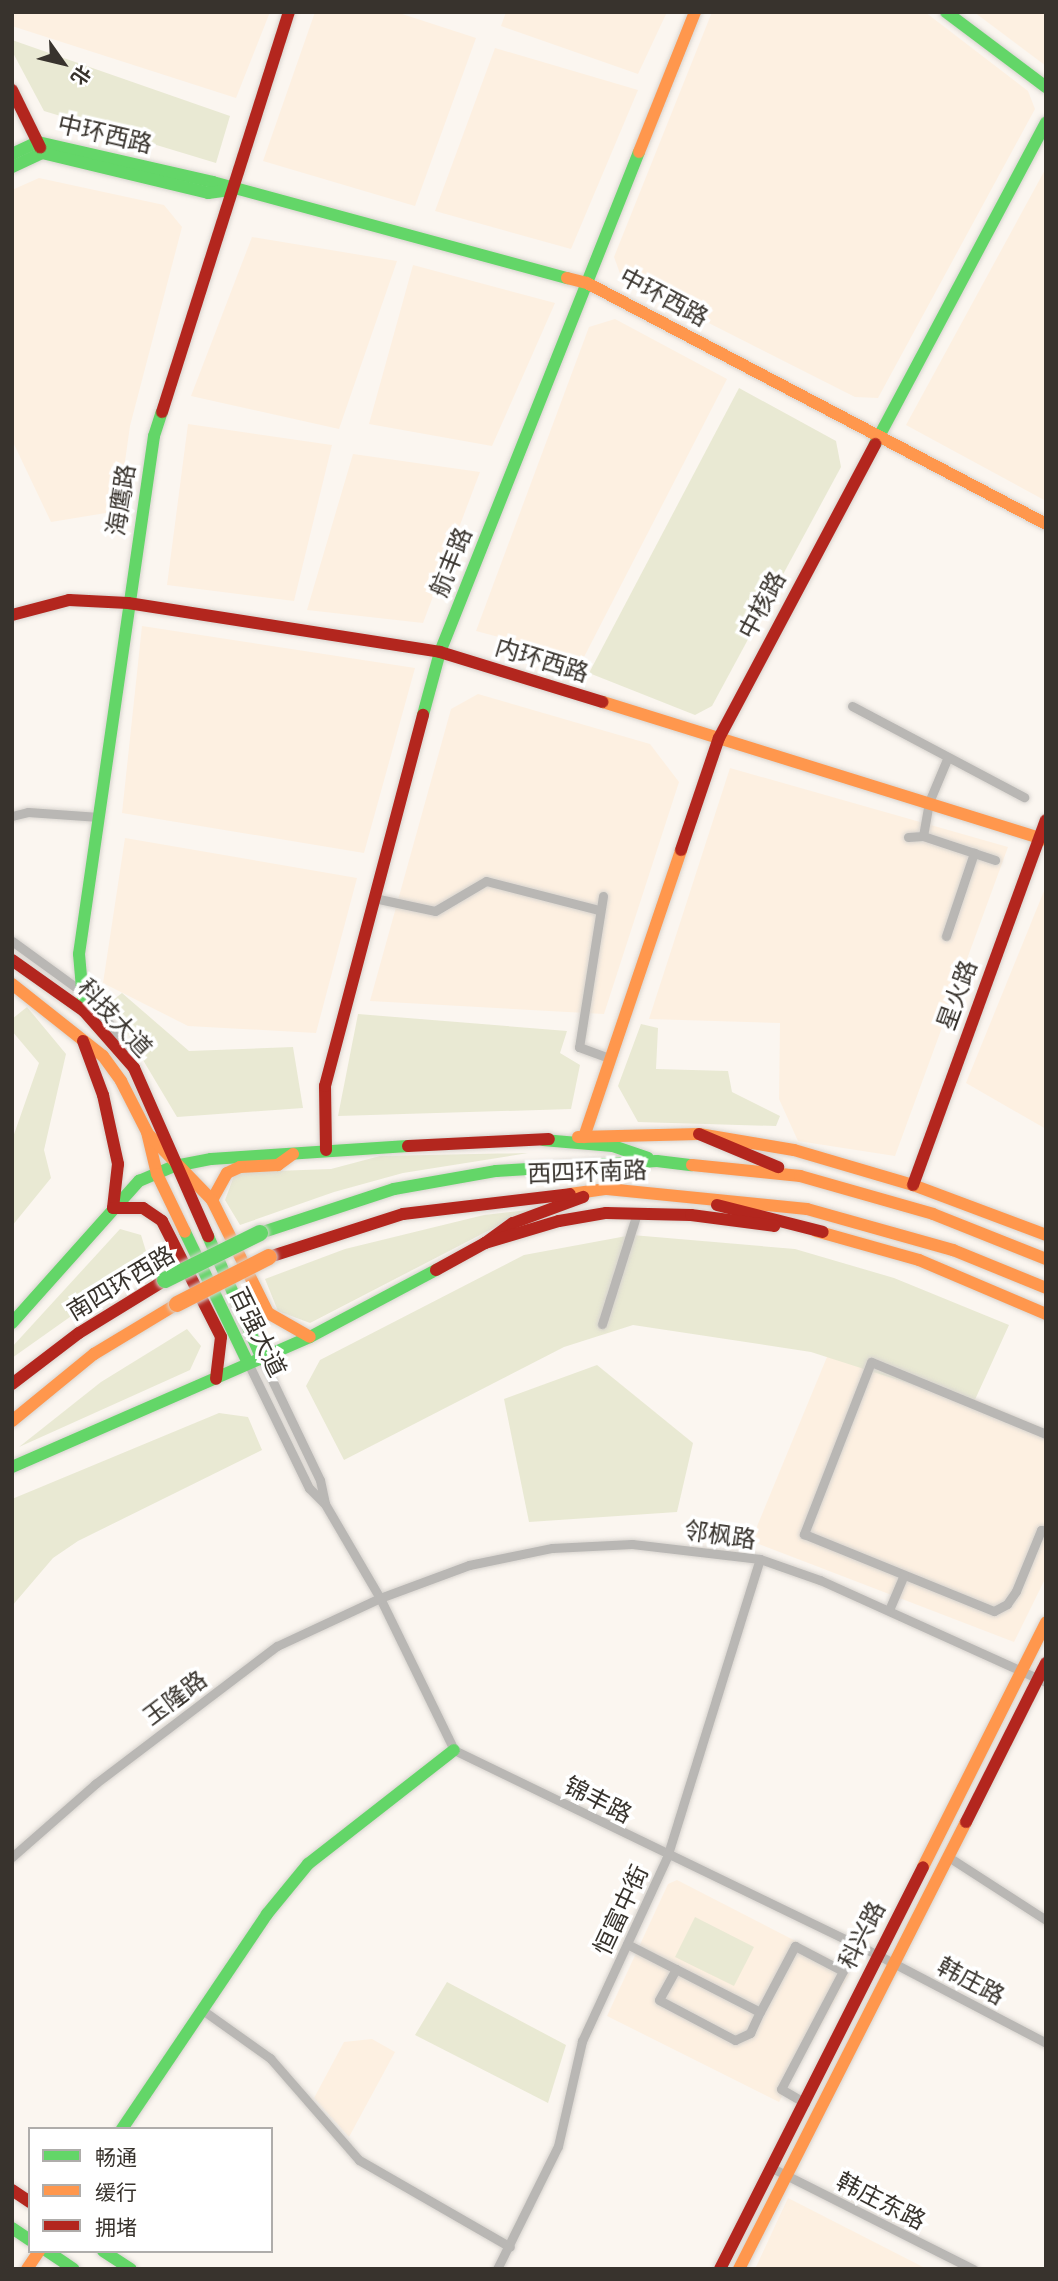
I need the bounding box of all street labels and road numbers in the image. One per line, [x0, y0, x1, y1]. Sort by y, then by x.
street label: 中环西路 [55, 109, 155, 159]
street label: 中环西路 [615, 262, 713, 332]
street label: 海鹰路 [101, 462, 141, 538]
street label: 航丰路 [424, 523, 478, 601]
street label: 中核路 [732, 566, 792, 644]
street label: 内环西路 [492, 632, 592, 688]
street label: 星火路 [931, 956, 983, 1034]
street label: 科技大道 [72, 973, 158, 1063]
street label: 西四环南路 [527, 1156, 647, 1188]
street label: 南四环西路 [62, 1240, 180, 1326]
street label: 百强大道 [224, 1283, 292, 1381]
street label: 邻枫路 [682, 1516, 758, 1554]
street label: 玉隆路 [138, 1665, 212, 1731]
street label: 锦丰路 [559, 1771, 637, 1829]
street label: 恒富中街 [588, 1860, 654, 1960]
street label: 科兴路 [833, 1896, 891, 1974]
street label: 韩庄路 [932, 1951, 1010, 2011]
street label: 韩庄东路 [832, 2166, 930, 2236]

